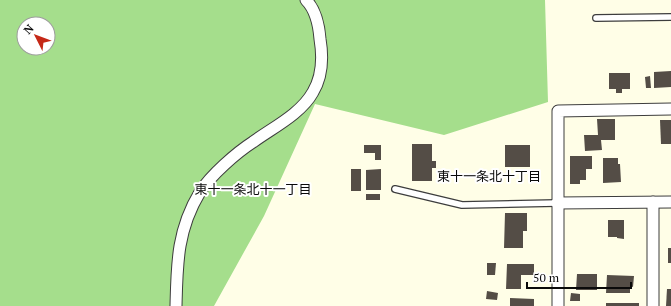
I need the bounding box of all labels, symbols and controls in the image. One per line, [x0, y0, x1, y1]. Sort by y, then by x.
north arrow [16, 16, 56, 56]
text: N [21, 21, 37, 37]
district label: 東十一条北十丁目 [437, 167, 541, 185]
district label: 東十一条北十一丁目 [194, 180, 312, 198]
scale bar [527, 264, 631, 290]
text: 50 m [533, 270, 560, 285]

